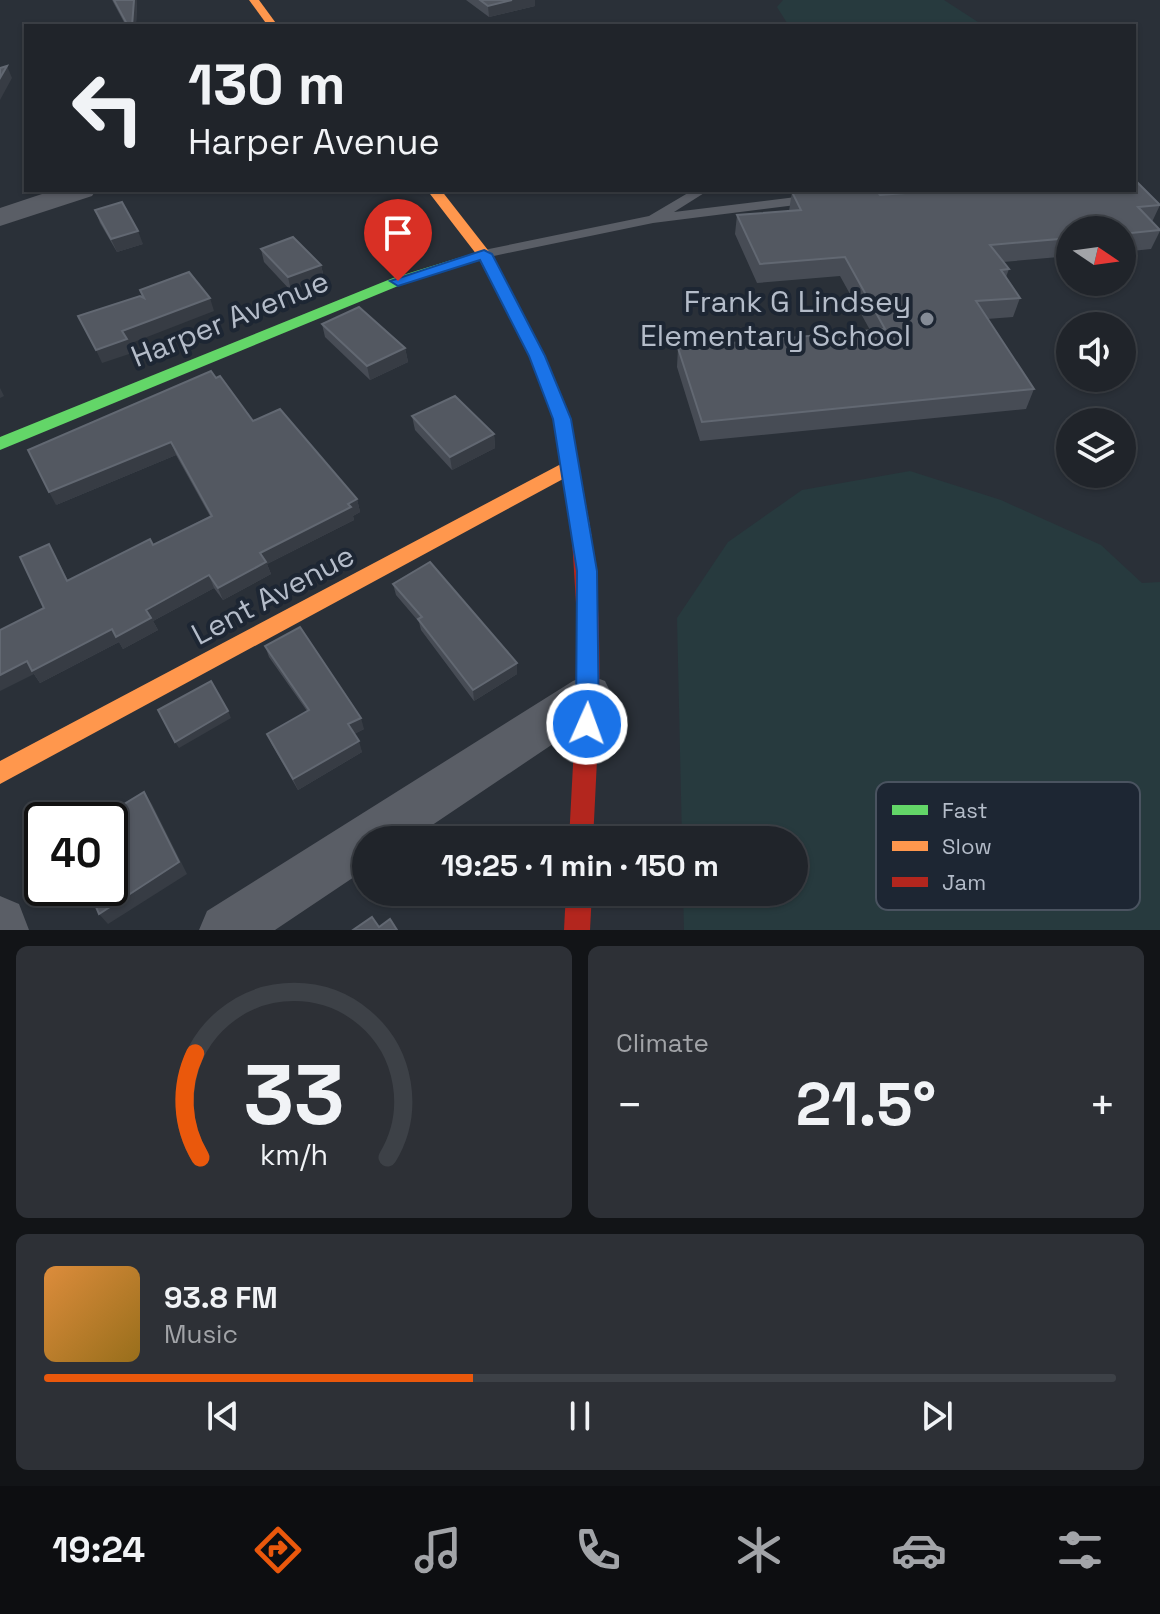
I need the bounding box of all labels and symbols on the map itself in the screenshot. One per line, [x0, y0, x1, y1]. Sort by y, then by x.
pin [364, 199, 432, 281]
north arrow [1056, 216, 1136, 296]
street label: Harper Avenue [125, 261, 334, 376]
place label: Frank G Lindsey Elementary School [640, 282, 911, 355]
marker: Frank G Lindsey Elementary School [918, 310, 936, 328]
street label: Lent Avenue [185, 535, 361, 654]
position arrow [545, 682, 629, 766]
legend [876, 782, 1140, 910]
text: Fast [942, 796, 988, 824]
speed limit sign: 40 [24, 802, 128, 906]
text: Slow [942, 832, 992, 860]
text: Jam [942, 868, 986, 896]

